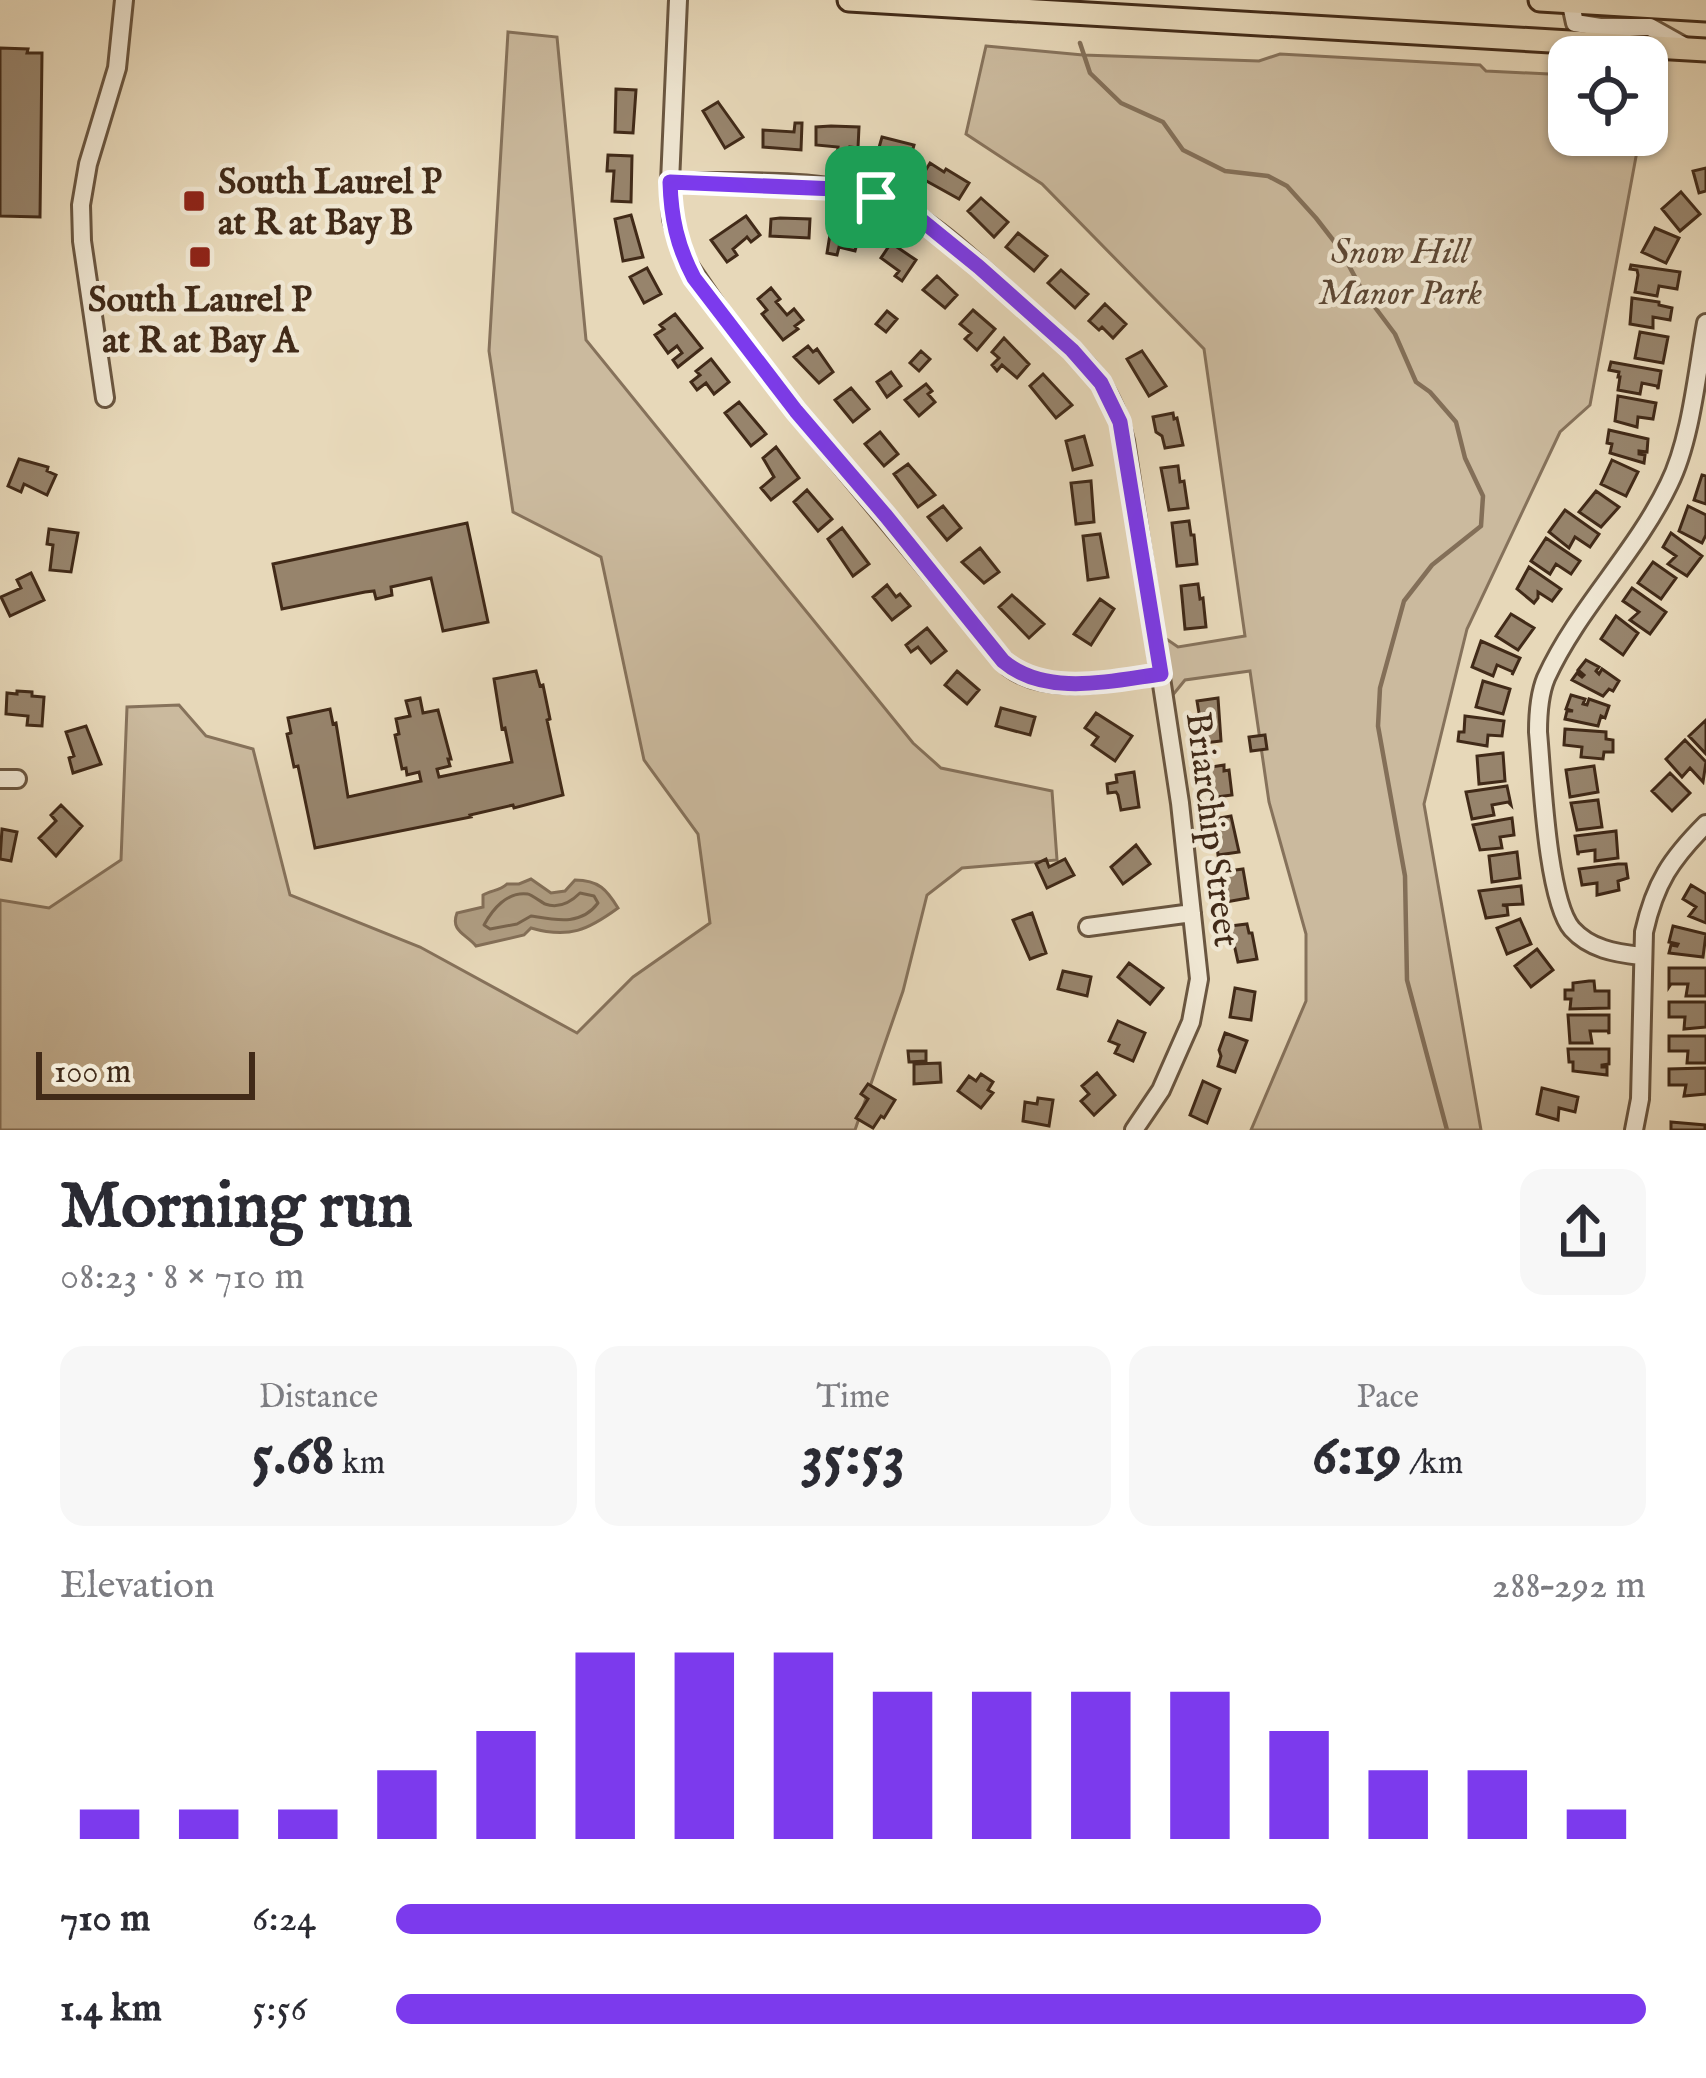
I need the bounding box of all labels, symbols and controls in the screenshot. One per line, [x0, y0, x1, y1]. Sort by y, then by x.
map controls [1548, 36, 1668, 156]
button: locate [1548, 36, 1668, 156]
pin [825, 146, 927, 248]
place label: South Laurel P at R at Bay B [218, 160, 442, 247]
icon: arrive [843, 164, 909, 230]
marker: South Laurel P at R at Bay B [181, 188, 207, 214]
park label: Snow Hill Manor Park [1318, 230, 1482, 317]
marker: South Laurel P at R at Bay A [187, 244, 213, 270]
place label: South Laurel P at R at Bay A [88, 278, 312, 365]
street label: Briarchip Street [1174, 709, 1248, 949]
scale bar [36, 1046, 255, 1099]
text: 100 m [54, 1052, 131, 1094]
text: Morning run [60, 1166, 413, 1250]
button: share [1520, 1169, 1646, 1295]
text: 08:23 · 8 × 710 m [60, 1253, 305, 1302]
text: Distance [259, 1377, 378, 1419]
text: Time [816, 1377, 890, 1419]
text: Pace [1356, 1377, 1419, 1419]
text: 5.68 [251, 1419, 335, 1495]
text: 35:53 [801, 1419, 905, 1495]
text: 6:19 [1312, 1419, 1402, 1495]
text: km [335, 1443, 385, 1485]
text: /km [1402, 1443, 1463, 1485]
text: Elevation [60, 1562, 215, 1611]
text: 288–292 m [1492, 1562, 1646, 1611]
text: 710 m [60, 1895, 150, 1944]
text: 6:24 [252, 1895, 316, 1944]
text: 1.4 km [60, 1985, 162, 2034]
text: 5:56 [252, 1985, 307, 2034]

